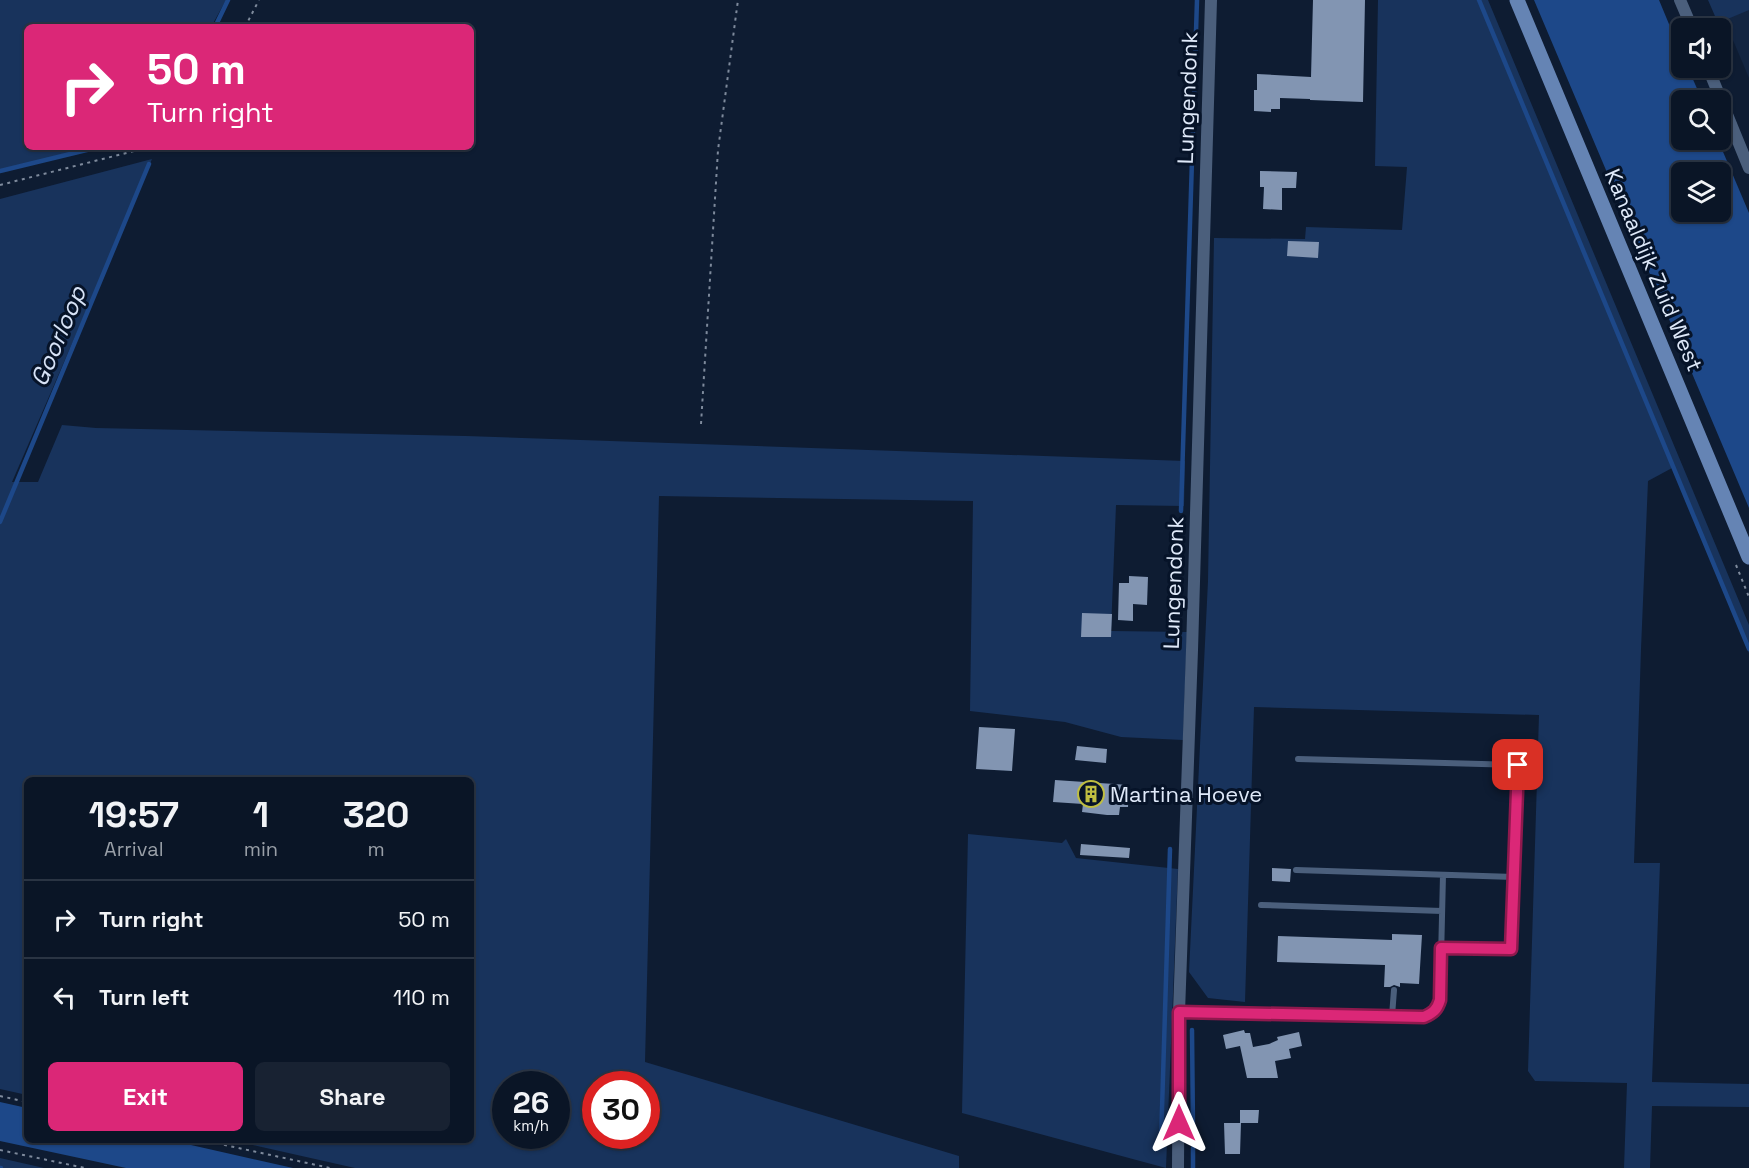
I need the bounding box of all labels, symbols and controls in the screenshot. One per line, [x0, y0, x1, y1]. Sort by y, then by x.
map controls [1671, 18, 1731, 222]
button: sound [1671, 18, 1731, 78]
street label: Lungendonk [1171, 31, 1203, 165]
text: 50 m [147, 43, 246, 96]
icon: right [48, 48, 126, 126]
button: search [1671, 90, 1731, 150]
text: Turn right [147, 95, 274, 130]
button: layers [1671, 162, 1731, 222]
street label: Kanaaldijk Zuid West [1599, 165, 1709, 375]
water label: Goorloop [23, 280, 93, 391]
street label: Lungendonk [1157, 516, 1189, 650]
pin [1492, 739, 1543, 790]
icon: arrive [1501, 748, 1534, 781]
building icon: Martina Hoeve [1076, 779, 1106, 809]
place label: Martina Hoeve [1110, 780, 1262, 808]
text: 19:57 [89, 792, 179, 838]
text: 1 [253, 792, 269, 838]
text: 320 [343, 792, 409, 838]
text: Arrival [104, 836, 164, 862]
text: min [244, 836, 278, 862]
text: m [367, 836, 385, 862]
icon: right [48, 903, 81, 936]
text: Turn right [99, 905, 204, 933]
text: 50 m [398, 905, 450, 933]
icon: left [48, 981, 81, 1014]
text: Turn left [99, 983, 189, 1011]
text: 110 m [393, 983, 450, 1011]
button: Exit [48, 1062, 243, 1131]
button: Share [255, 1062, 450, 1131]
speed limit sign: 30 [582, 1071, 660, 1149]
text: 26 [513, 1083, 549, 1122]
position arrow [1147, 1091, 1211, 1155]
text: km/h [513, 1116, 549, 1135]

